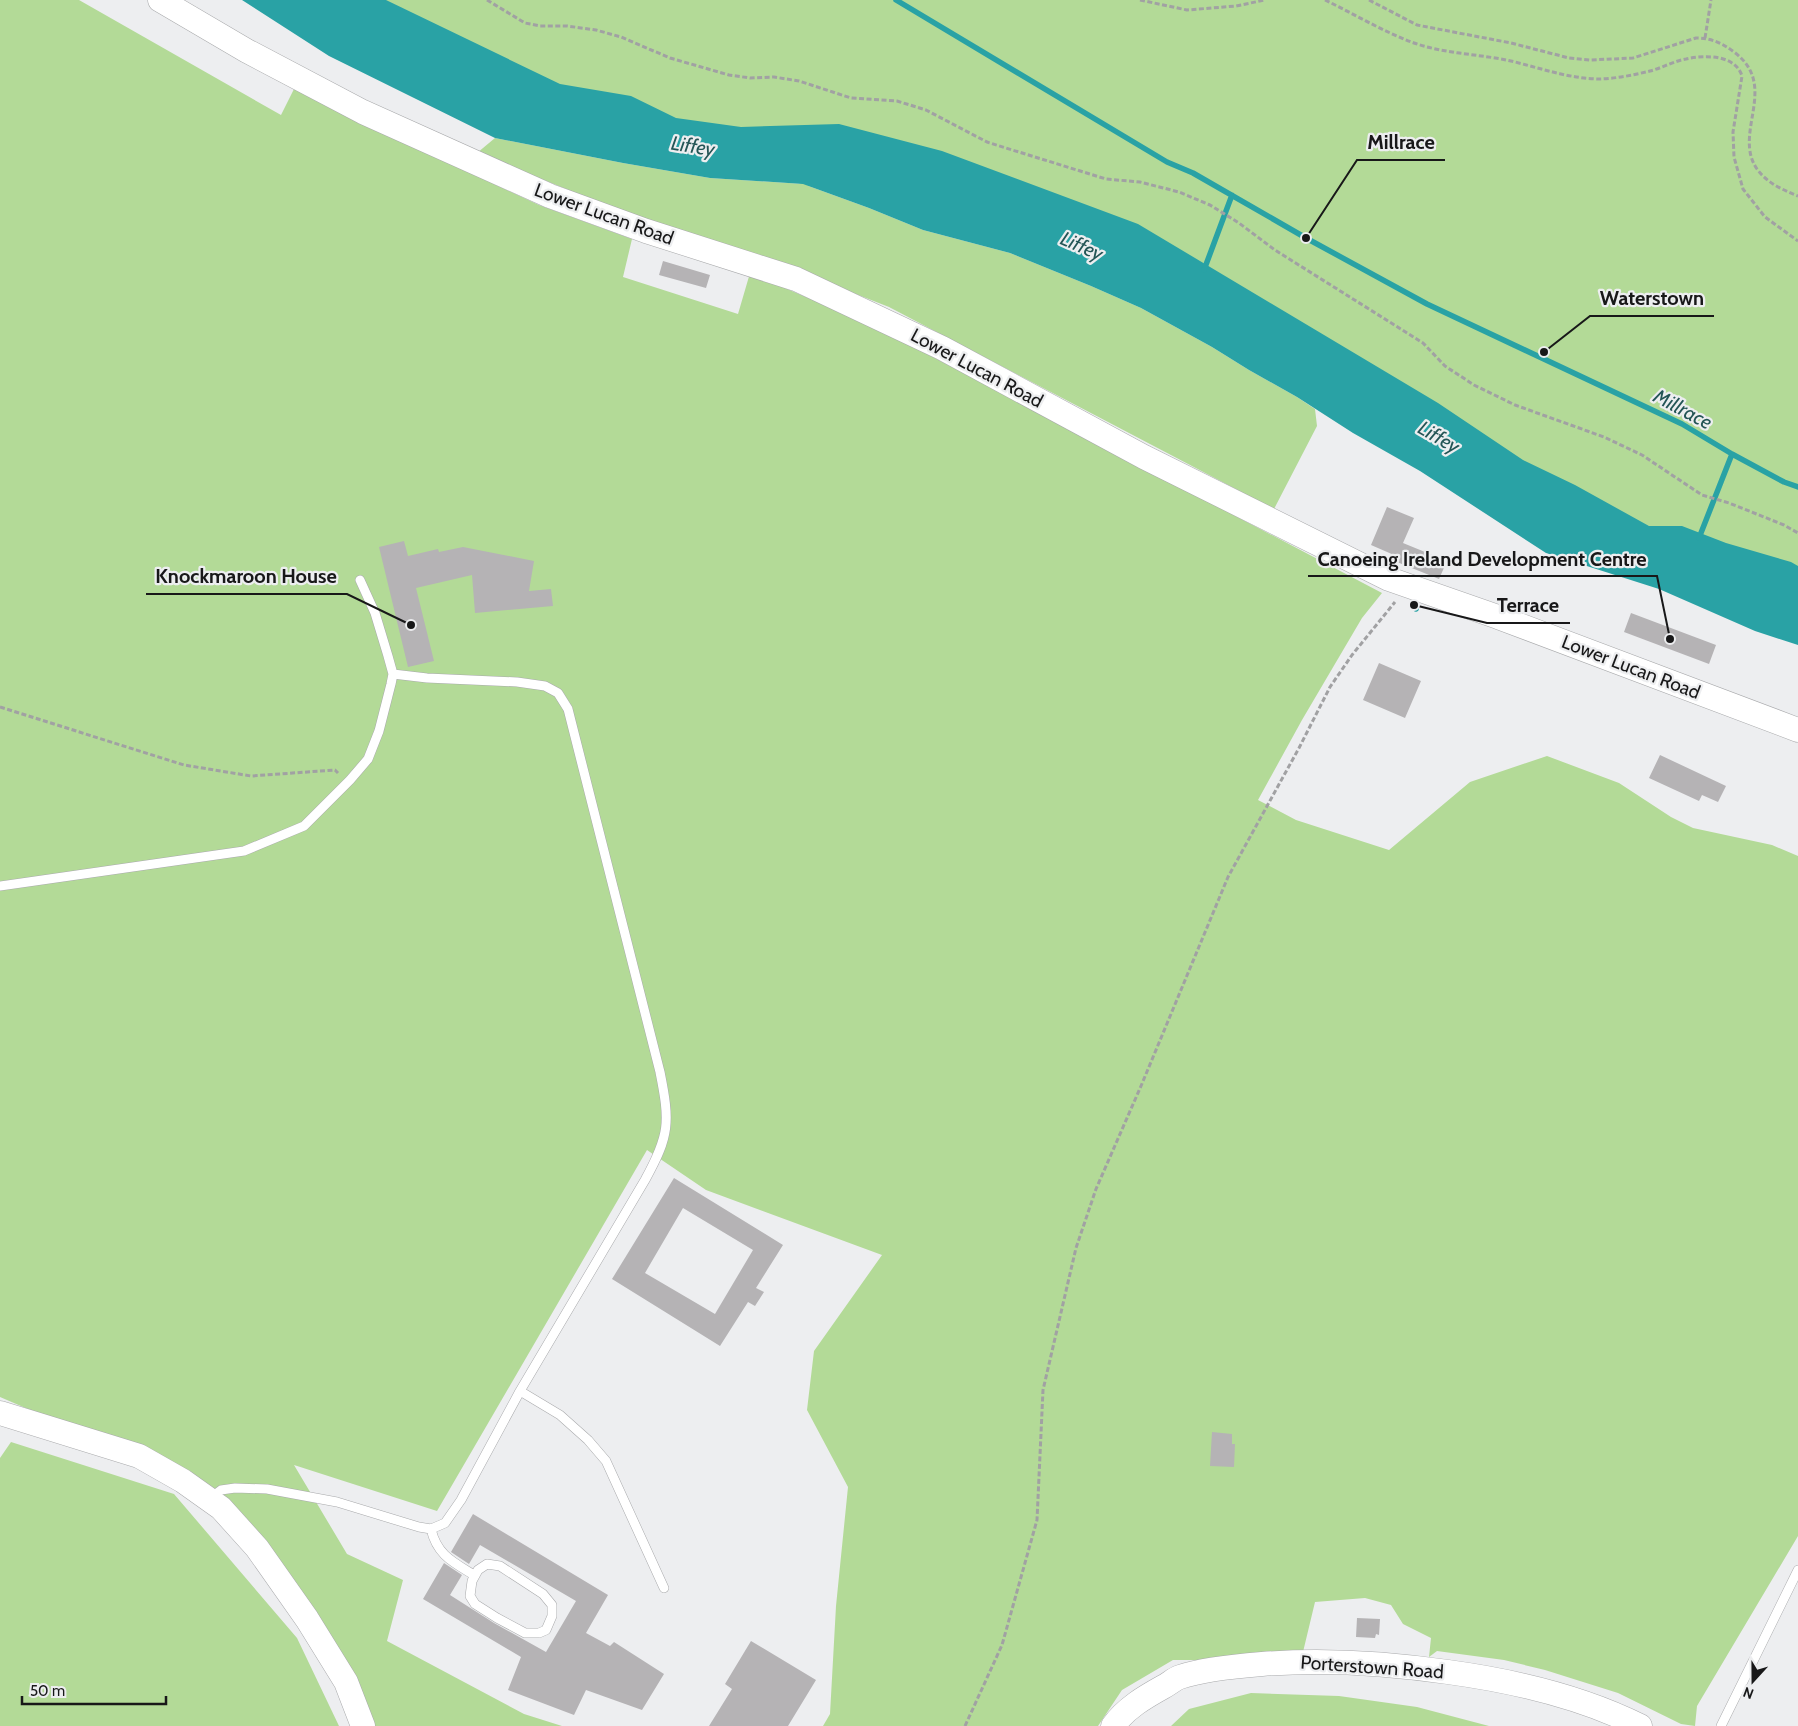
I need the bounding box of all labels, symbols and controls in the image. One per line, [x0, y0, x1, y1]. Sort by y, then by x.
callout: Millrace [1357, 125, 1445, 160]
text: Millrace [1367, 130, 1435, 154]
water label: Liffey [669, 131, 717, 161]
street label: Lower Lucan Road [531, 178, 677, 250]
water label: Liffey [1057, 226, 1108, 266]
callout: Waterstown [1590, 281, 1714, 316]
text: Waterstown [1600, 286, 1704, 310]
street label: Lower Lucan Road [907, 323, 1047, 413]
water label: Millrace [1649, 383, 1716, 434]
water label: Liffey [1414, 416, 1465, 459]
callout: Canoeing Ireland Development Centre [1308, 541, 1657, 576]
text: Canoeing Ireland Development Centre [1318, 547, 1646, 571]
callout: Knockmaroon House [146, 559, 347, 594]
text: Knockmaroon House [155, 564, 337, 588]
callout: Terrace [1487, 588, 1570, 623]
text: Terrace [1497, 593, 1559, 617]
street label: Lower Lucan Road [1558, 630, 1704, 704]
street label: Porterstown Road [1300, 1651, 1444, 1683]
north arrow [1728, 1656, 1778, 1706]
scale bar [22, 1674, 166, 1706]
text: 50 m [30, 1682, 65, 1700]
text: N [1740, 1683, 1756, 1703]

